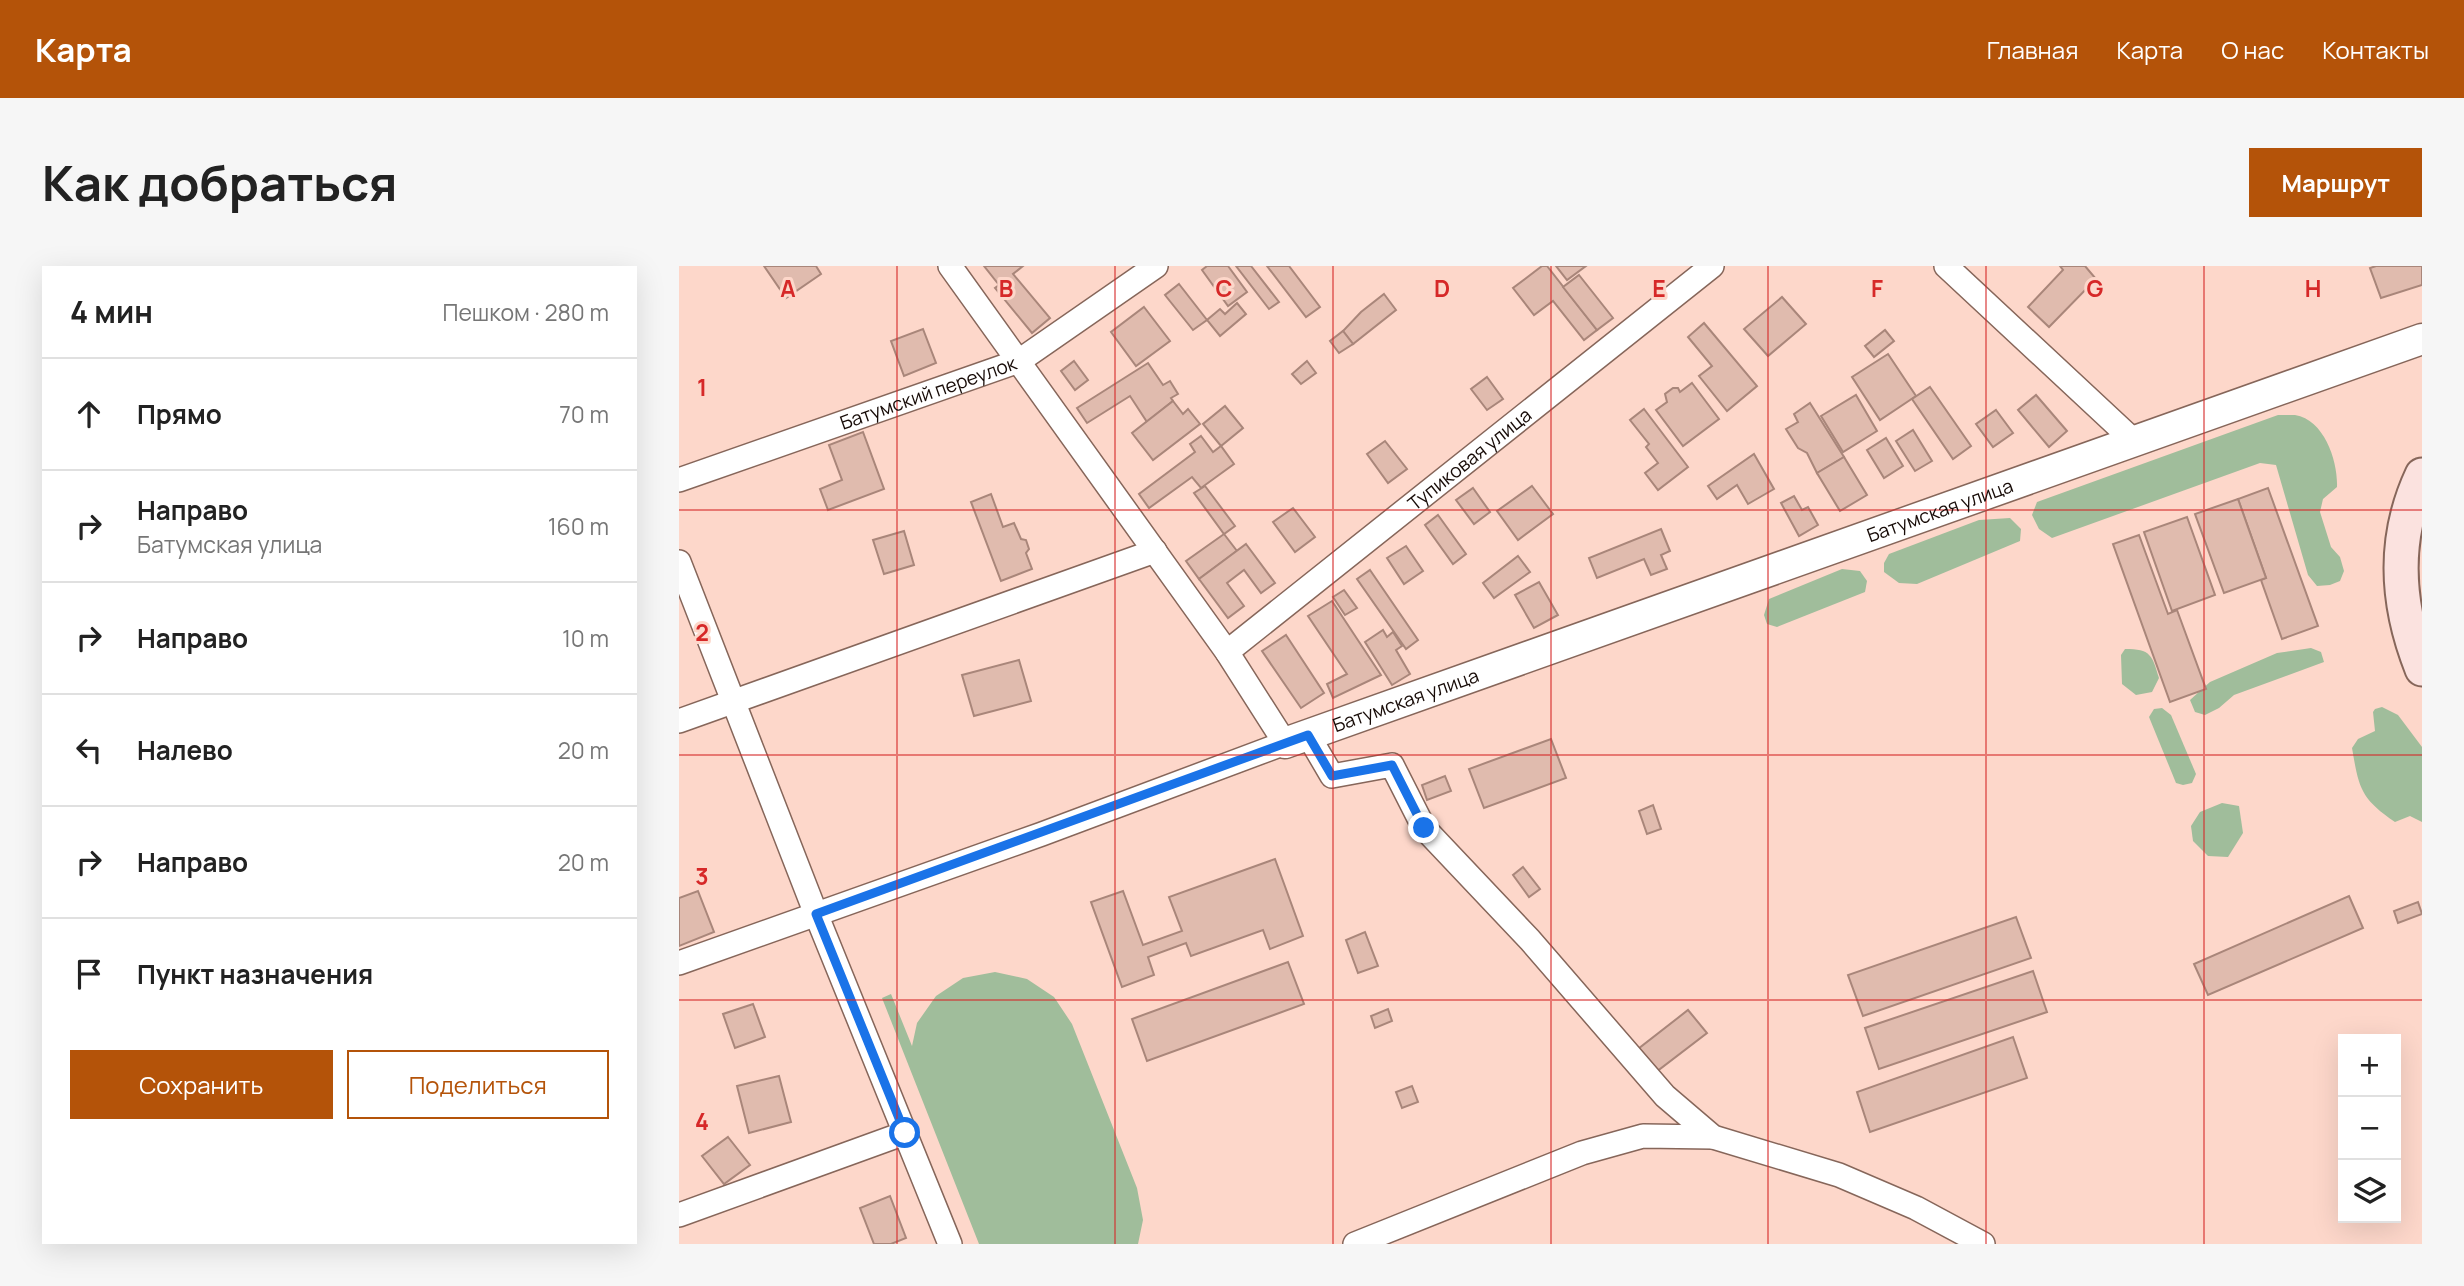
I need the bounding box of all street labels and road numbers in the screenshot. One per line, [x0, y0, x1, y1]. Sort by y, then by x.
street label: Батумский переулок [836, 350, 1021, 436]
street label: Тупиковая улица [1402, 402, 1537, 516]
street label: Батумская улица [1863, 472, 2016, 548]
street label: Батумская улица [1329, 662, 1482, 738]

